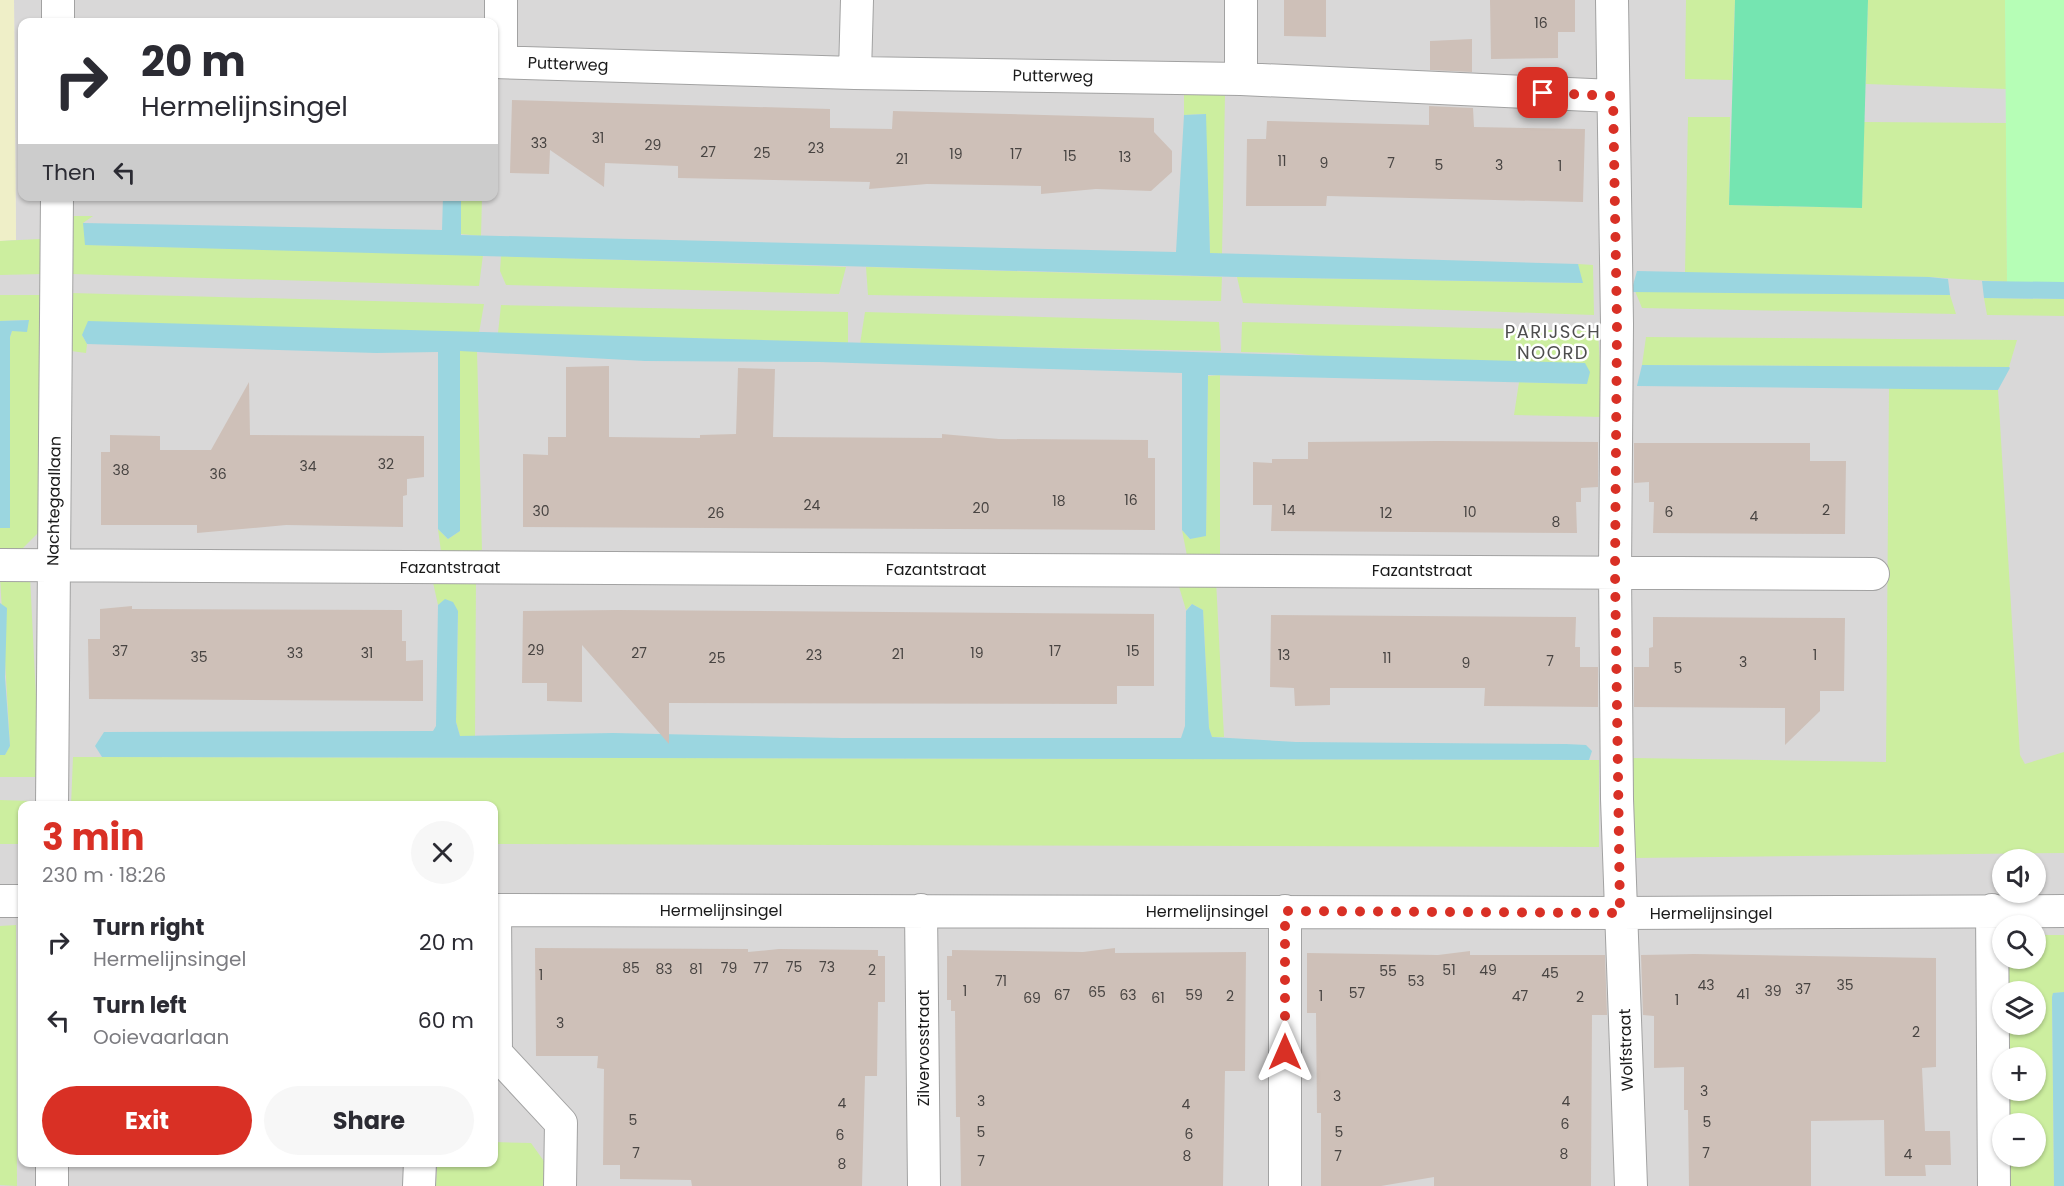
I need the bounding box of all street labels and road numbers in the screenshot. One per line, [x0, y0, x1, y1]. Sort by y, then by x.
street label: Putterweg [527, 51, 609, 77]
street label: Putterweg [1012, 64, 1094, 88]
street label: Nachtegaallaan [41, 436, 67, 566]
street label: Fazantstraat [400, 556, 500, 579]
street label: Fazantstraat [886, 558, 986, 581]
street label: Fazantstraat [1372, 559, 1472, 582]
street label: Hermelijnsingel [660, 899, 782, 922]
street label: Hermelijnsingel [1146, 900, 1268, 923]
street label: Hermelijnsingel [1650, 902, 1772, 925]
street label: Zilvervosstraat [912, 990, 935, 1106]
street label: Wolfstraat [1613, 1008, 1639, 1092]

